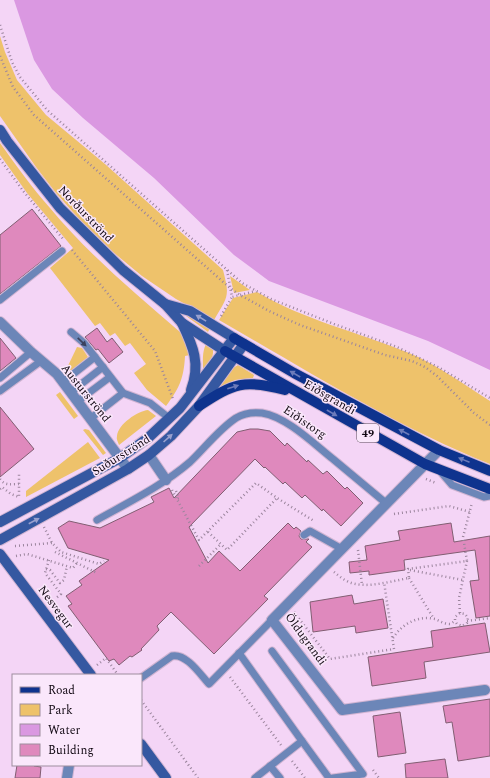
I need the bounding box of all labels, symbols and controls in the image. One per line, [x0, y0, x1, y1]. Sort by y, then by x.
street label: Norðurströnd [53, 181, 118, 247]
one-way arrow [196, 314, 206, 322]
one-way arrow [77, 338, 87, 347]
street label: Austurströnd [56, 360, 115, 427]
one-way arrow [289, 370, 301, 377]
street label: Eiðsgrandi [300, 375, 360, 420]
one-way arrow [227, 384, 239, 390]
street label: Eiðistorg [279, 401, 330, 444]
one-way arrow [326, 409, 338, 416]
road number: 49 [357, 424, 379, 442]
one-way arrow [399, 428, 410, 435]
street label: Suðurströnd [88, 430, 154, 481]
one-way arrow [163, 434, 174, 443]
one-way arrow [458, 457, 470, 463]
one-way arrow [28, 518, 40, 524]
street label: Nesvegur [33, 582, 78, 633]
street label: Öldugrandi [280, 609, 331, 670]
legend [12, 674, 142, 766]
text: Road [48, 681, 75, 700]
text: Park [48, 701, 73, 720]
text: Water [48, 721, 80, 740]
text: Building [48, 741, 94, 760]

